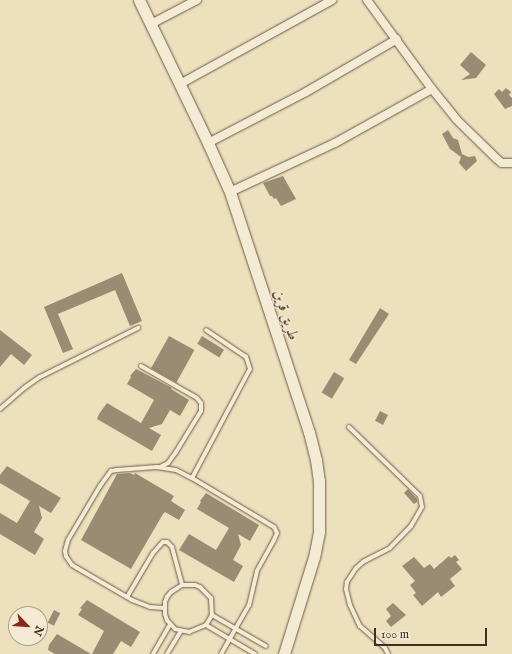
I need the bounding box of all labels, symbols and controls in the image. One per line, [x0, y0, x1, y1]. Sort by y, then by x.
street label: طريق قرين [269, 287, 303, 343]
north arrow [8, 606, 48, 646]
scale bar [376, 620, 489, 646]
text: N [30, 623, 46, 638]
text: 100 m [381, 627, 409, 642]

